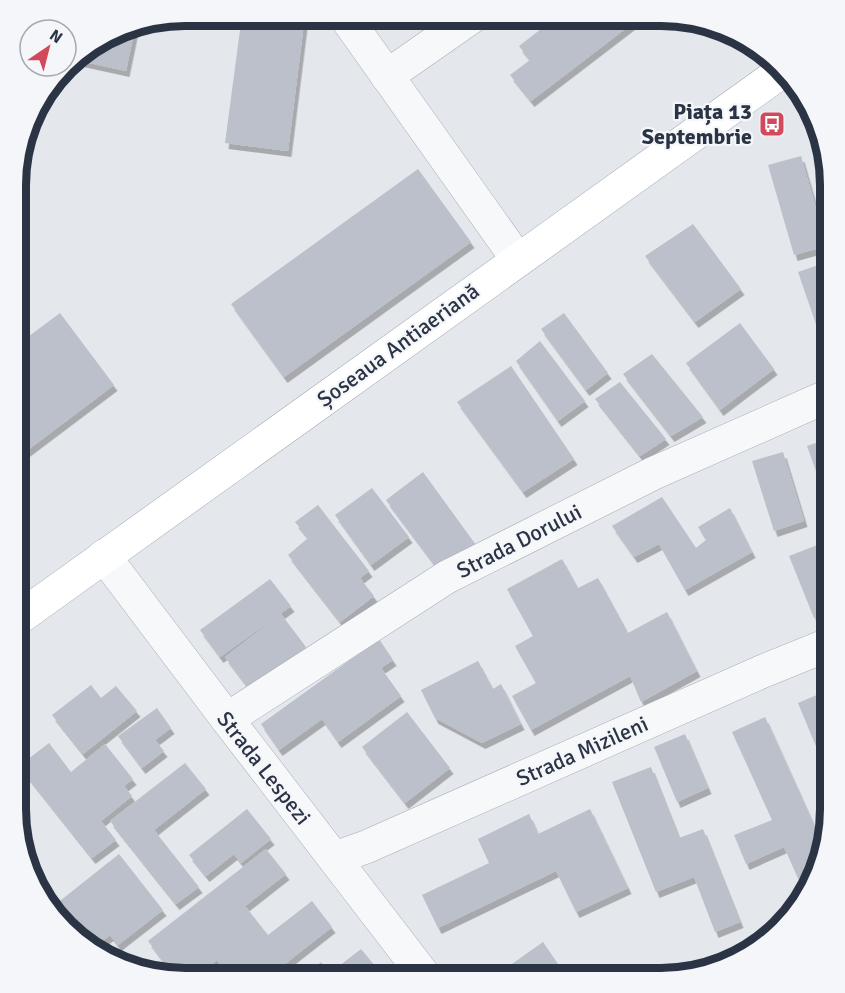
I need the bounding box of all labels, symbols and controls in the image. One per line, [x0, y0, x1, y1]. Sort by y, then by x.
north arrow [18, 18, 78, 78]
text: N [46, 25, 66, 48]
place label: Piața 13 Septembrie [642, 98, 752, 150]
bus stop icon: Piața 13 Septembrie [757, 109, 787, 139]
street label: Șoseaua Antiaeriană [312, 277, 484, 413]
street label: Strada Dorului [452, 498, 586, 584]
street label: Strada Lespezi [211, 706, 317, 830]
street label: Strada Mizileni [512, 710, 652, 792]

